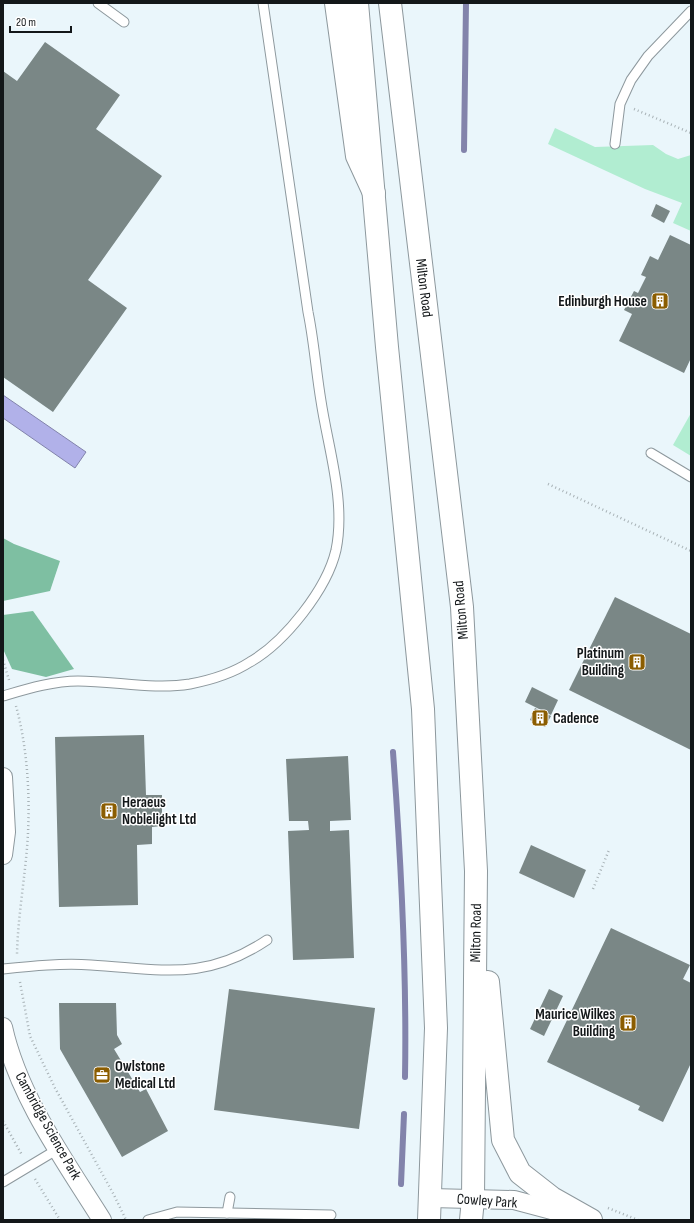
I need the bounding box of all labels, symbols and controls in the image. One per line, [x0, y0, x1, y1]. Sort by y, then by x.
scale bar [10, 8, 71, 34]
text: 20 m [16, 15, 36, 30]
street label: Milton Road [411, 258, 437, 318]
building icon: Edinburgh House [650, 291, 670, 311]
place label: Edinburgh House [558, 292, 647, 311]
street label: Milton Road [449, 580, 473, 640]
place label: Platinum Building [577, 644, 625, 680]
building icon: Platinum Building [627, 652, 647, 672]
building icon: Cadence [530, 708, 550, 728]
place label: Cadence [553, 709, 599, 728]
place label: Heraeus Noblelight Ltd [122, 793, 196, 829]
building icon: Heraeus Noblelight Ltd [99, 801, 119, 821]
street label: Milton Road [466, 903, 486, 963]
place label: Maurice Wilkes Building [535, 1005, 616, 1041]
building icon: Maurice Wilkes Building [618, 1013, 638, 1033]
place label: Owlstone Medical Ltd [115, 1057, 175, 1093]
office icon: Owlstone Medical Ltd [92, 1065, 112, 1085]
street label: Cambridge Science Park [11, 1069, 86, 1183]
street label: Cowley Park [456, 1189, 518, 1213]

